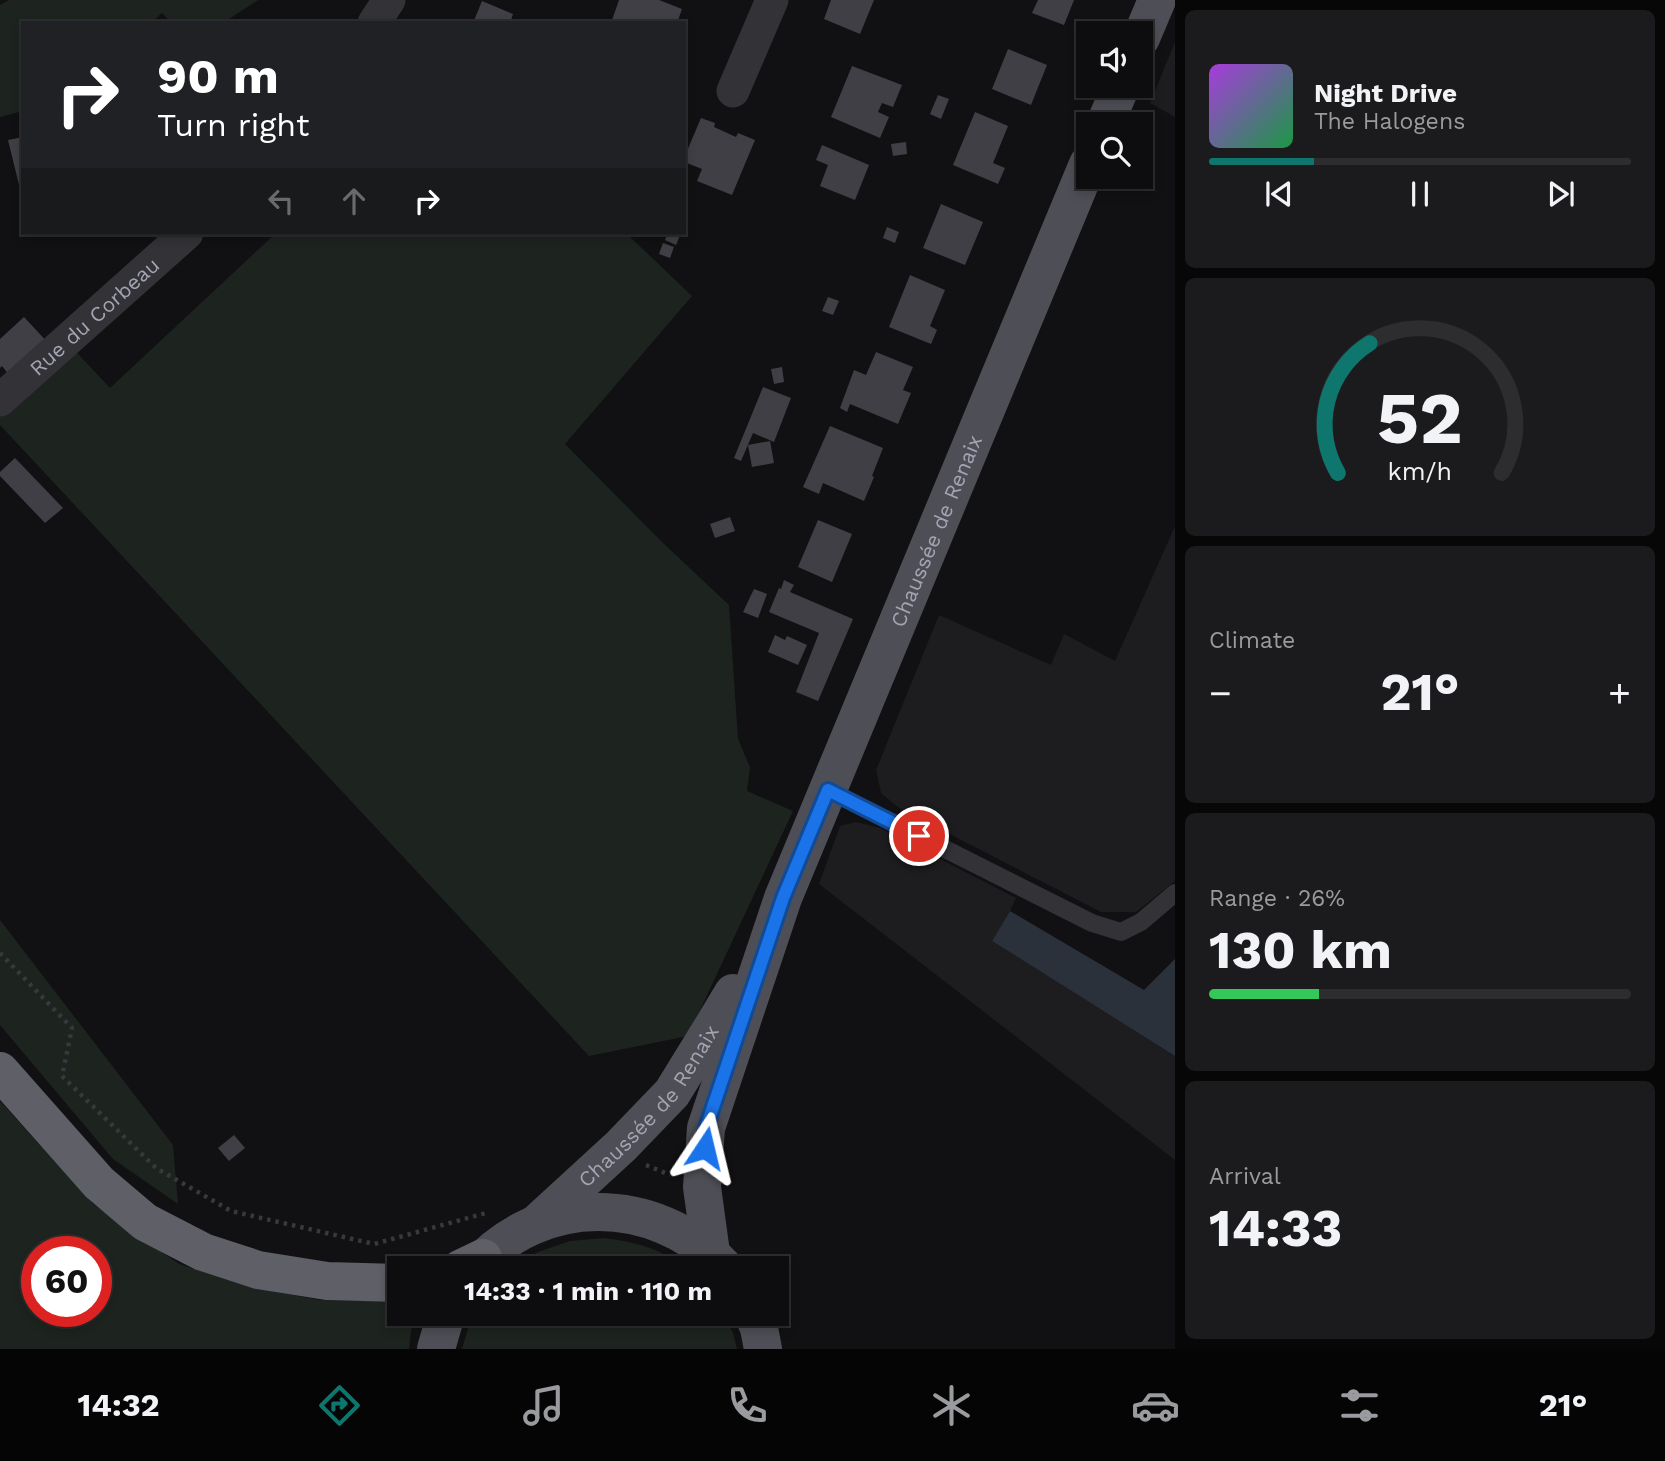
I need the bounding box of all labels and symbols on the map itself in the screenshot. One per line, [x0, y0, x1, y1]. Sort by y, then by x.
street label: Rue du Corbeau [24, 252, 164, 380]
street label: Chaussée de Renaix [885, 431, 987, 631]
pin [889, 806, 949, 866]
street label: Chaussée de Renaix [573, 1020, 723, 1192]
position arrow [668, 1111, 742, 1185]
speed limit sign: 60 [21, 1236, 112, 1327]

